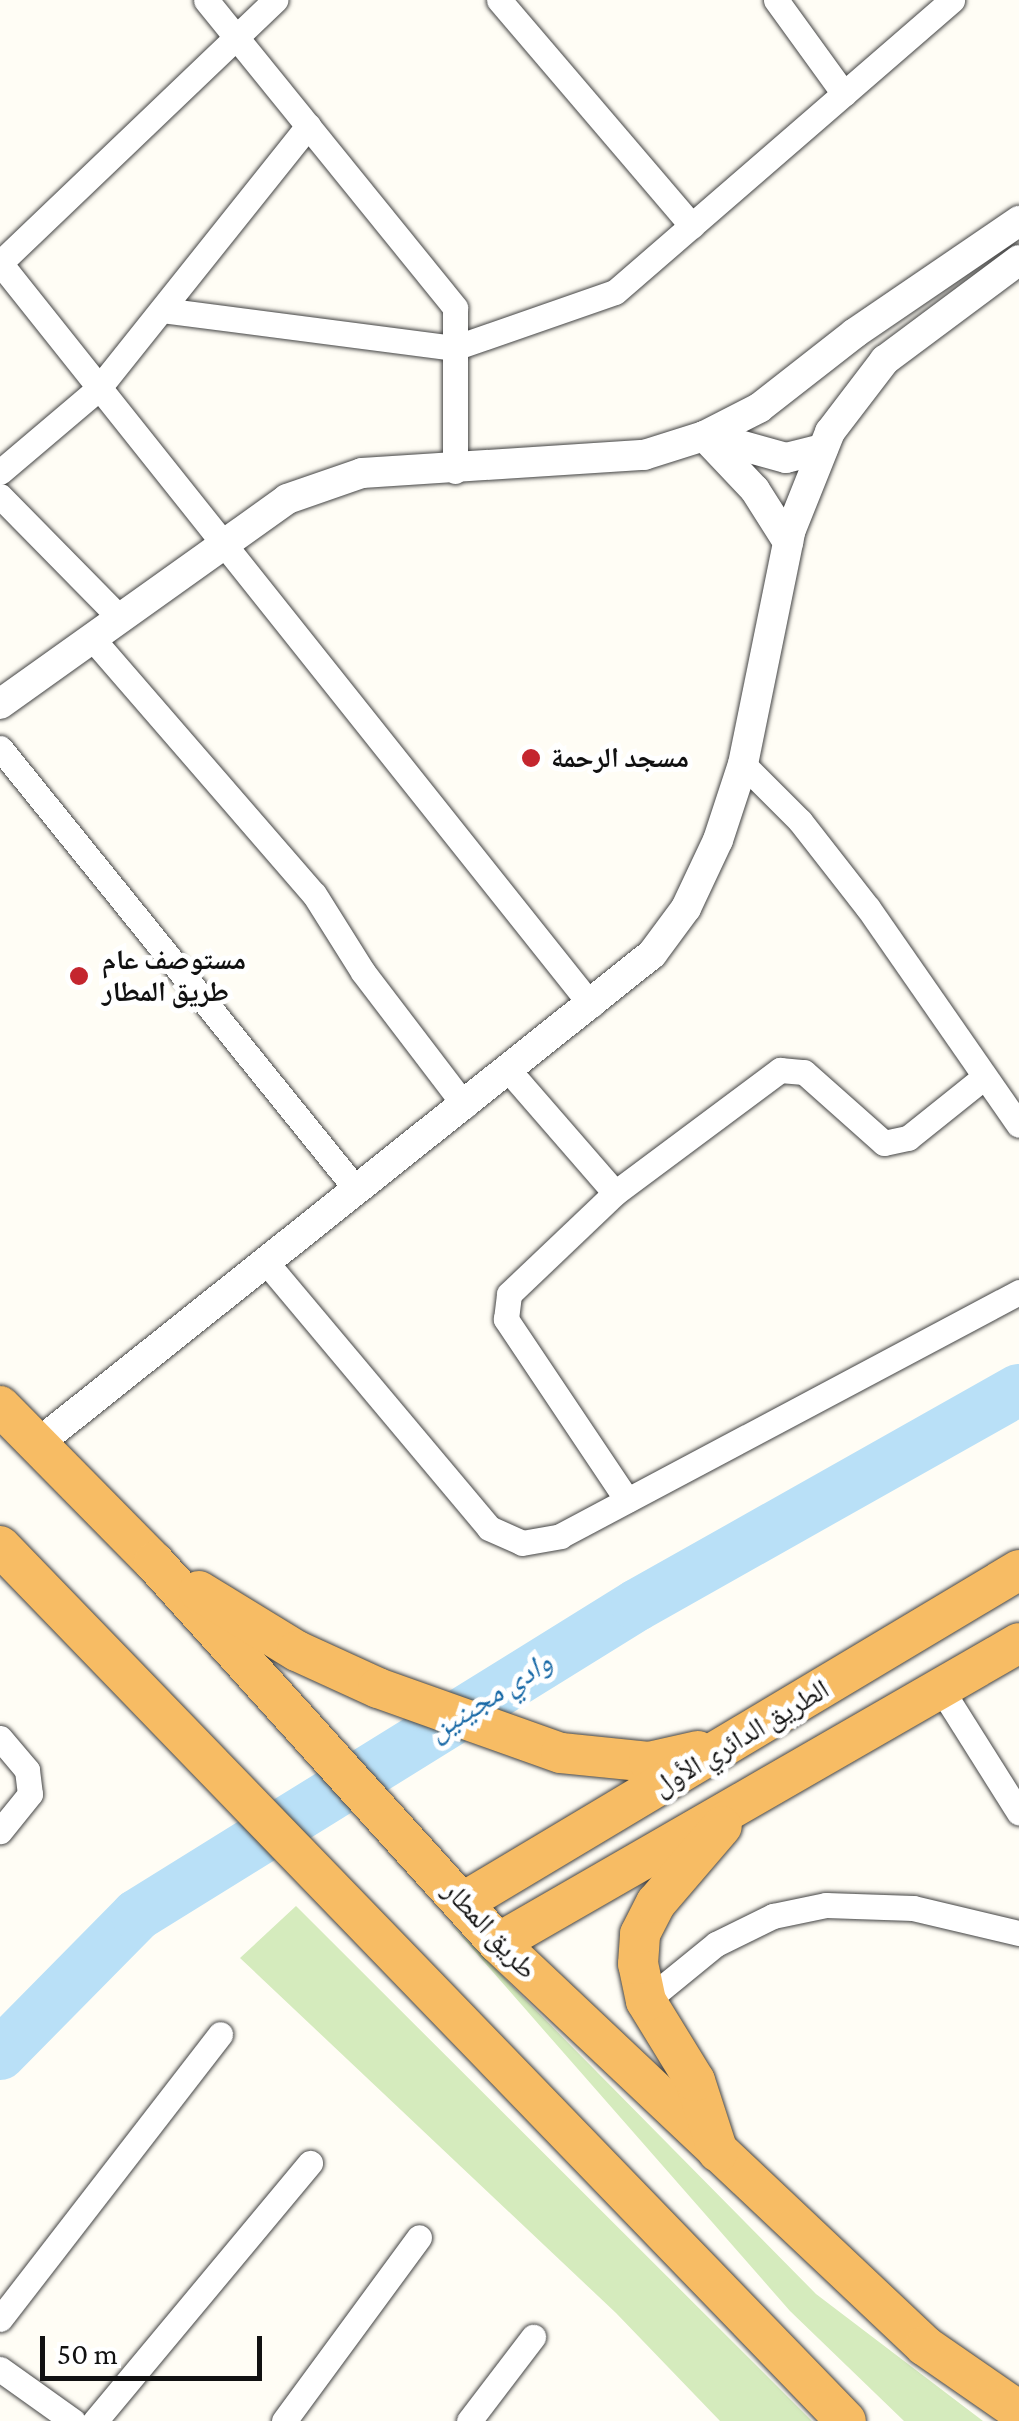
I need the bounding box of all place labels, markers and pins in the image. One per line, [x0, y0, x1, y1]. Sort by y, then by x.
place label: مسجد الرحمة [551, 741, 689, 775]
marker: مسجد الرحمة [520, 747, 542, 769]
place label: مستوصف عام طريق المطار [102, 943, 246, 1009]
marker: مستوصف عام طريق المطار [66, 963, 92, 989]

